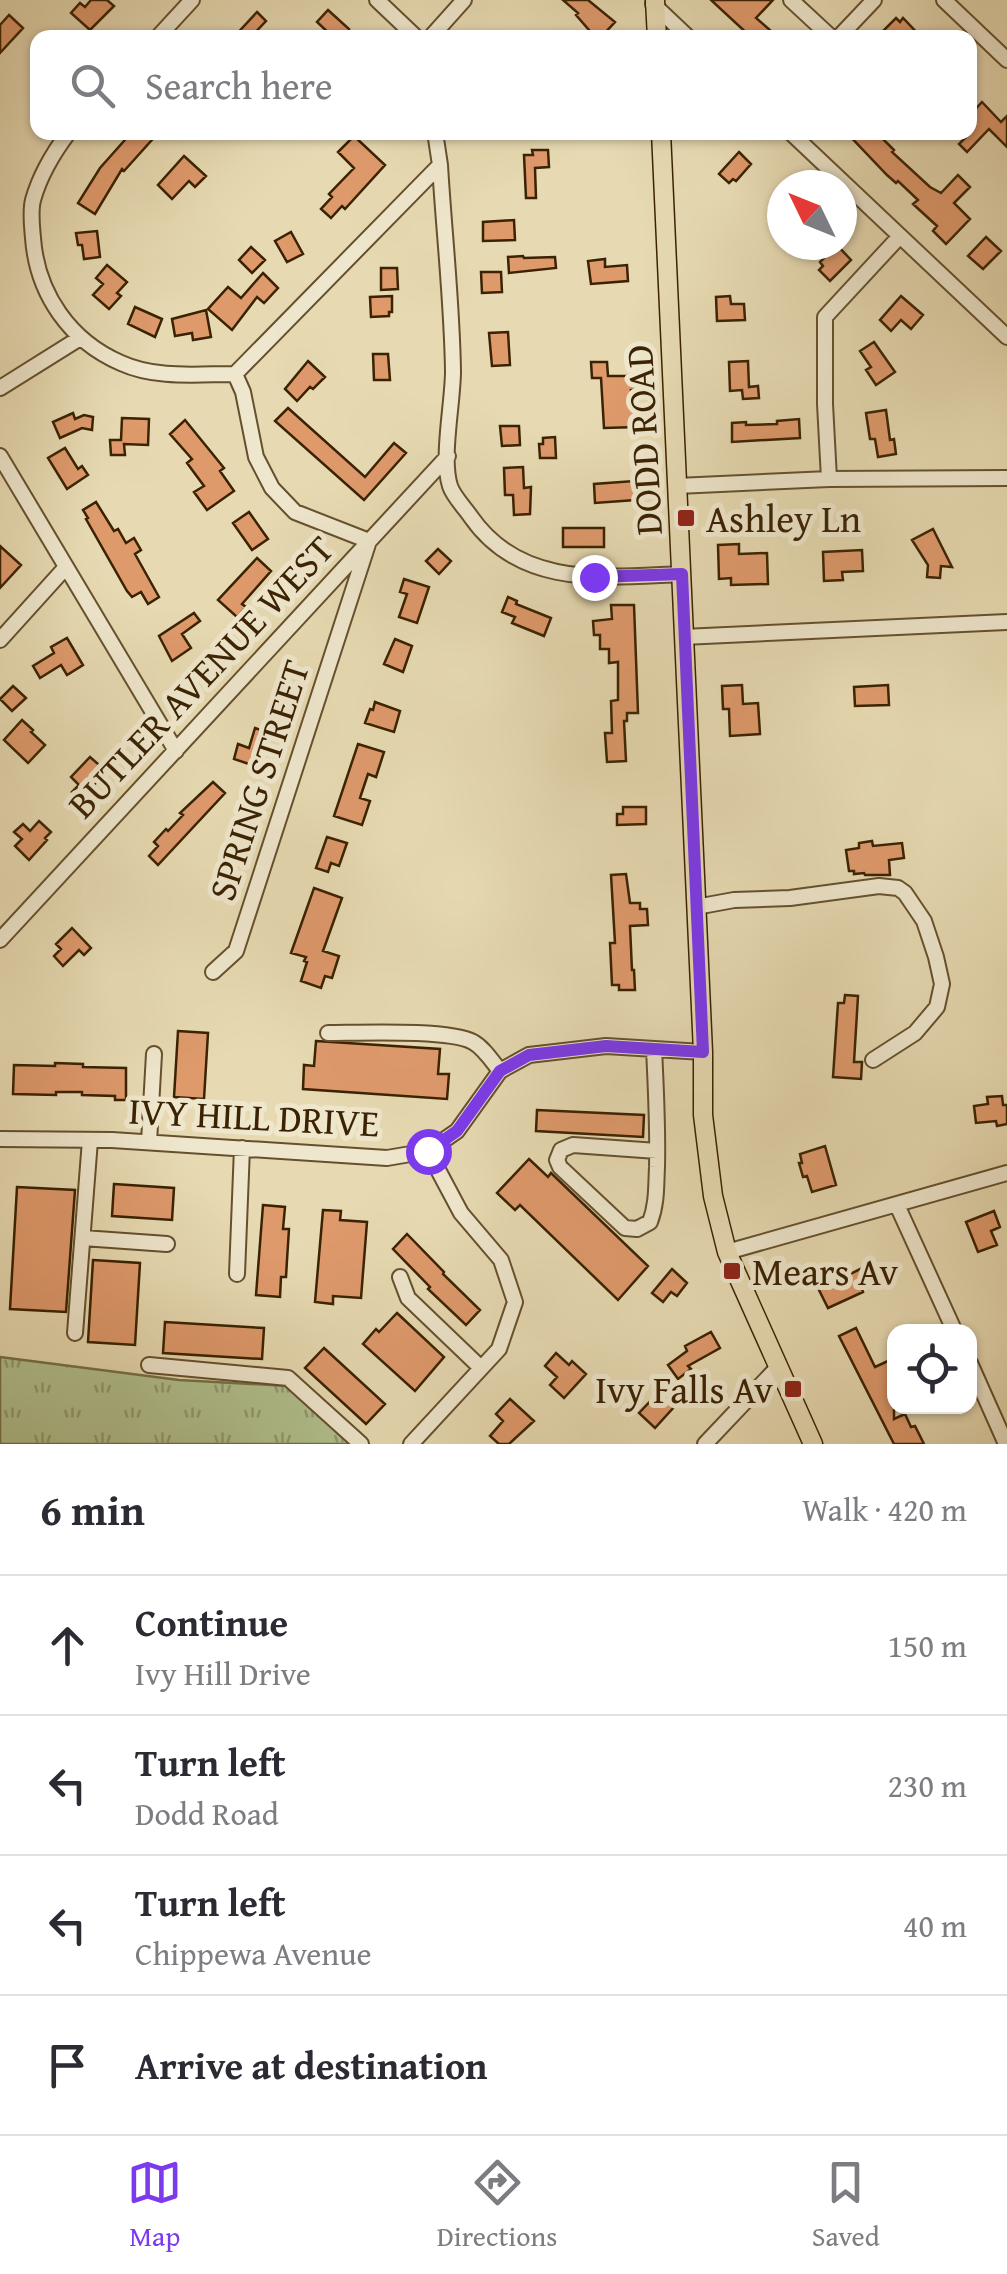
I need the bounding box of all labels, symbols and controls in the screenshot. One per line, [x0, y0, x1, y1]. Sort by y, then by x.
search box [30, 30, 977, 140]
text: Search here [145, 57, 333, 113]
icon: search [65, 58, 120, 113]
north arrow [767, 170, 857, 260]
street label: DODD ROAD [610, 343, 676, 537]
place label: Ashley Ln [706, 490, 861, 546]
marker: Ashley Ln [675, 507, 697, 529]
street label: BUTLER AVENUE WEST [54, 522, 346, 830]
route end [572, 555, 618, 601]
street label: SPRING STREET [193, 653, 323, 907]
street label: IVY HILL DRIVE [127, 1081, 381, 1151]
route start [406, 1129, 452, 1175]
place label: Mears Av [752, 1243, 898, 1299]
marker: Mears Av [721, 1260, 743, 1282]
map controls [887, 1324, 977, 1414]
button: locate [887, 1324, 977, 1414]
place label: Ivy Falls Av [595, 1361, 773, 1417]
marker: Ivy Falls Av [782, 1378, 804, 1400]
text: 6 min [40, 1479, 145, 1540]
text: Walk · 420 m [802, 1486, 967, 1533]
text: Continue [135, 1594, 288, 1650]
icon: ahead [40, 1618, 95, 1673]
text: 150 m [888, 1622, 967, 1669]
text: Ivy Hill Drive [135, 1650, 311, 1697]
text: Turn left [135, 1734, 286, 1790]
icon: left [40, 1758, 95, 1813]
text: 230 m [888, 1762, 967, 1809]
text: Dodd Road [135, 1790, 279, 1837]
text: Turn left [135, 1874, 286, 1930]
icon: left [40, 1898, 95, 1953]
text: 40 m [903, 1902, 967, 1949]
text: Chippewa Avenue [135, 1930, 372, 1977]
text: Arrive at destination [135, 2037, 488, 2093]
icon: arrive [40, 2038, 95, 2093]
tab: Map [127, 2155, 182, 2256]
tab: Directions [437, 2155, 557, 2256]
tab: Saved [812, 2155, 880, 2256]

